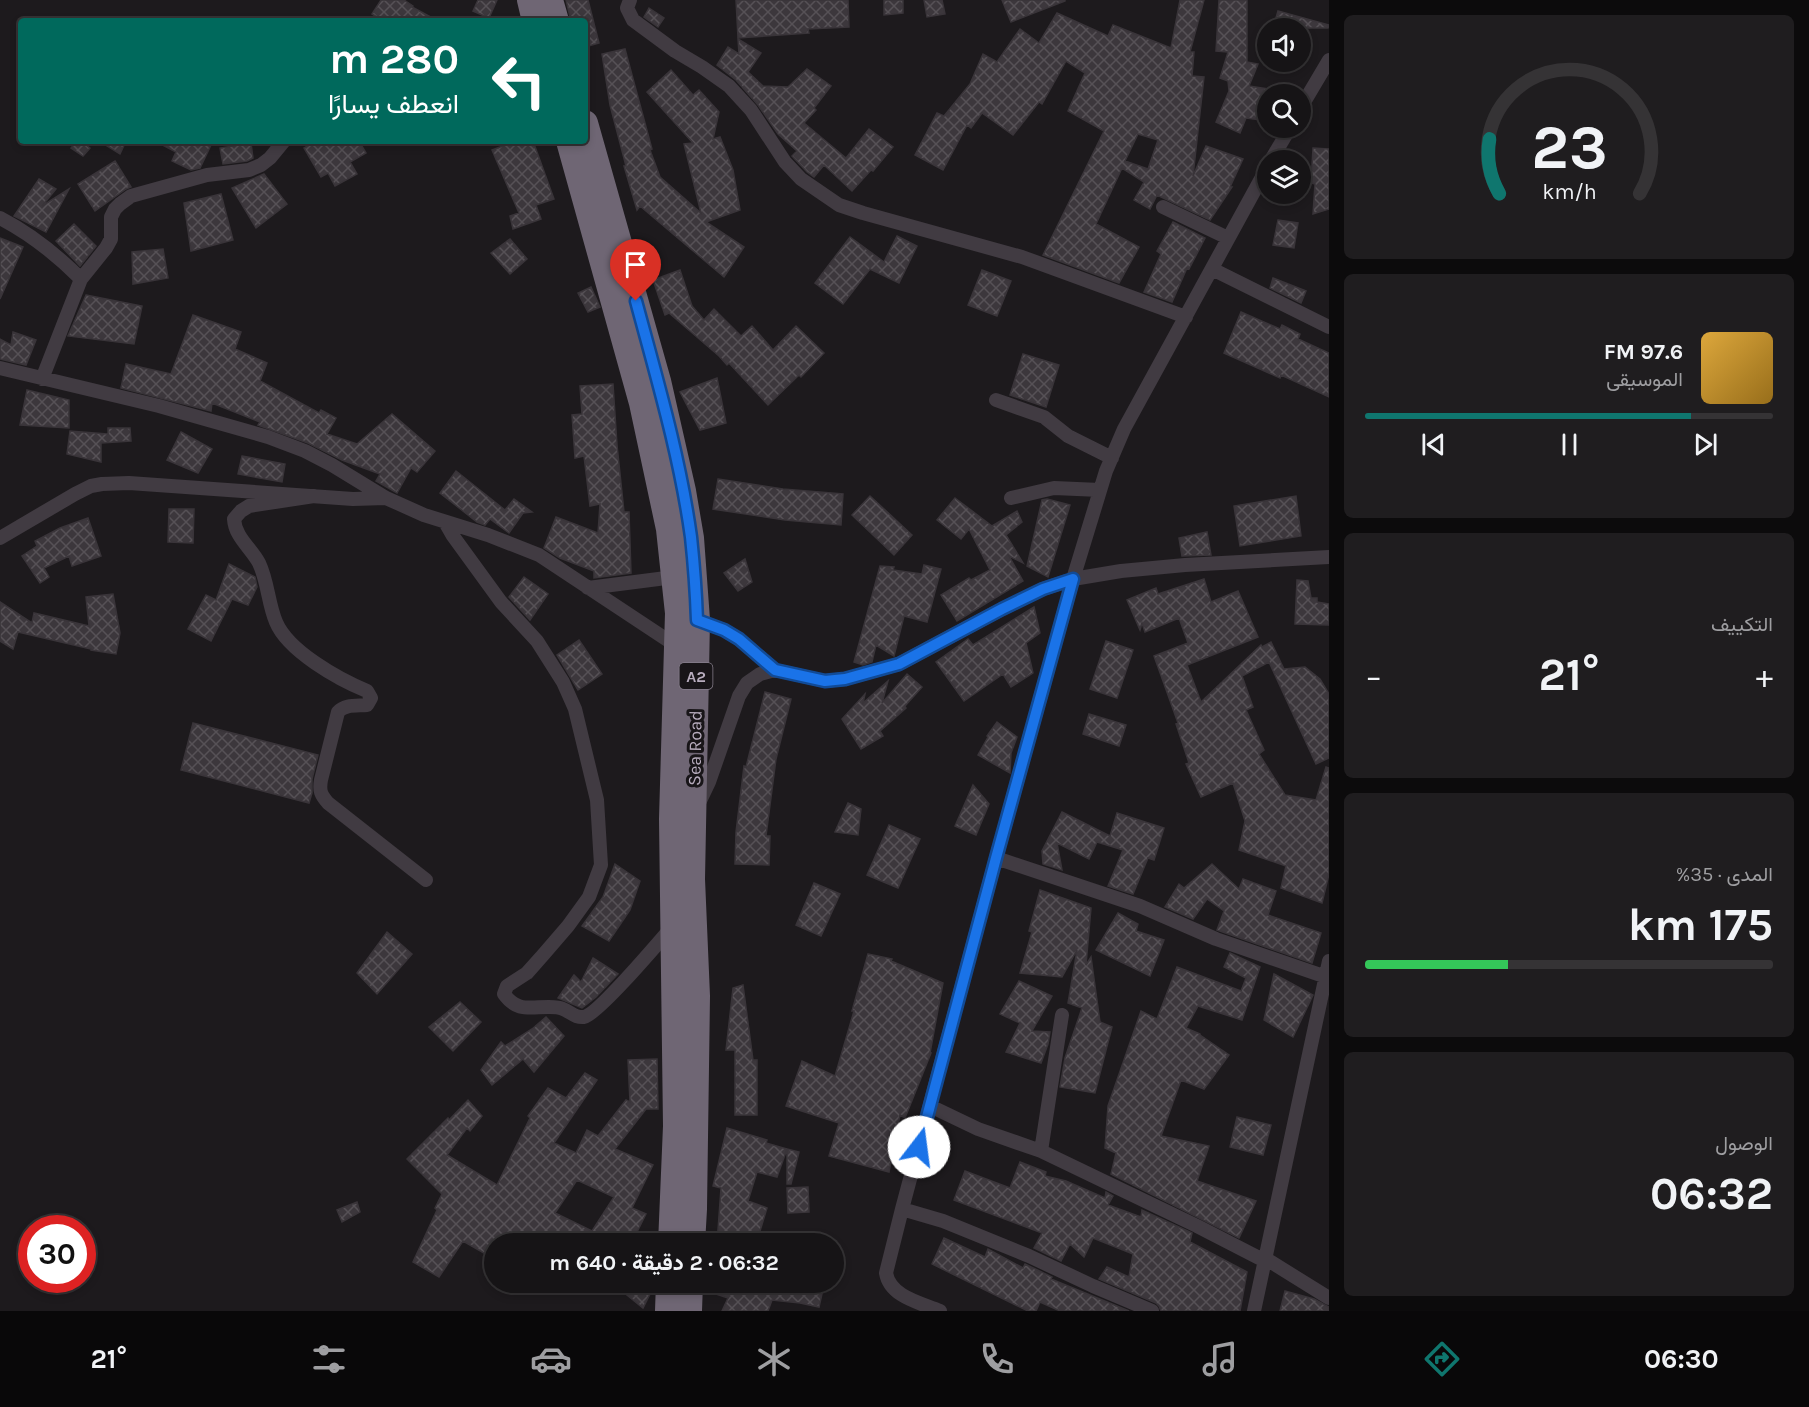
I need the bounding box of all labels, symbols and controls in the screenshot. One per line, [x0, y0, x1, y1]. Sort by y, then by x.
map controls [1257, 18, 1311, 204]
button: sound [1257, 18, 1311, 72]
text: 280 m [329, 34, 459, 84]
icon: left [480, 42, 558, 120]
button: search [1257, 84, 1311, 138]
text: انعطف يسارًا [328, 88, 459, 120]
text: 23 [1531, 111, 1607, 184]
button: layers [1257, 150, 1311, 204]
text: km/h [1542, 179, 1596, 204]
pin [610, 239, 661, 301]
icon: arrive [619, 248, 652, 281]
text: 97.6 FM [1604, 339, 1683, 365]
text: الموسيقى [1606, 368, 1683, 391]
icon: previous [1417, 428, 1450, 461]
icon: pause [1553, 428, 1586, 461]
icon: next [1689, 428, 1722, 461]
text: التكييف [1711, 613, 1773, 636]
text: 21° [1539, 649, 1599, 701]
text: − [1365, 657, 1382, 695]
text: + [1756, 657, 1773, 695]
road number: A2 [680, 663, 712, 689]
street label: Sea Road [683, 710, 707, 786]
text: المدى · 35% [1676, 863, 1773, 886]
text: 175 km [1628, 899, 1773, 951]
position arrow [887, 1115, 951, 1179]
text: الوصول [1715, 1132, 1773, 1155]
text: 06:32 [1650, 1168, 1773, 1220]
speed limit sign: 30 [18, 1215, 96, 1293]
text: 06:32 · 2 دقيقة · 640 m [549, 1250, 779, 1276]
icon: filters [308, 1338, 350, 1380]
icon: car [530, 1338, 572, 1380]
icon: climate [753, 1338, 795, 1380]
icon: phone [976, 1338, 1018, 1380]
icon: music [1199, 1338, 1241, 1380]
icon: directions [1421, 1338, 1463, 1380]
text: 21° [90, 1343, 127, 1375]
text: 06:30 [1644, 1343, 1719, 1375]

